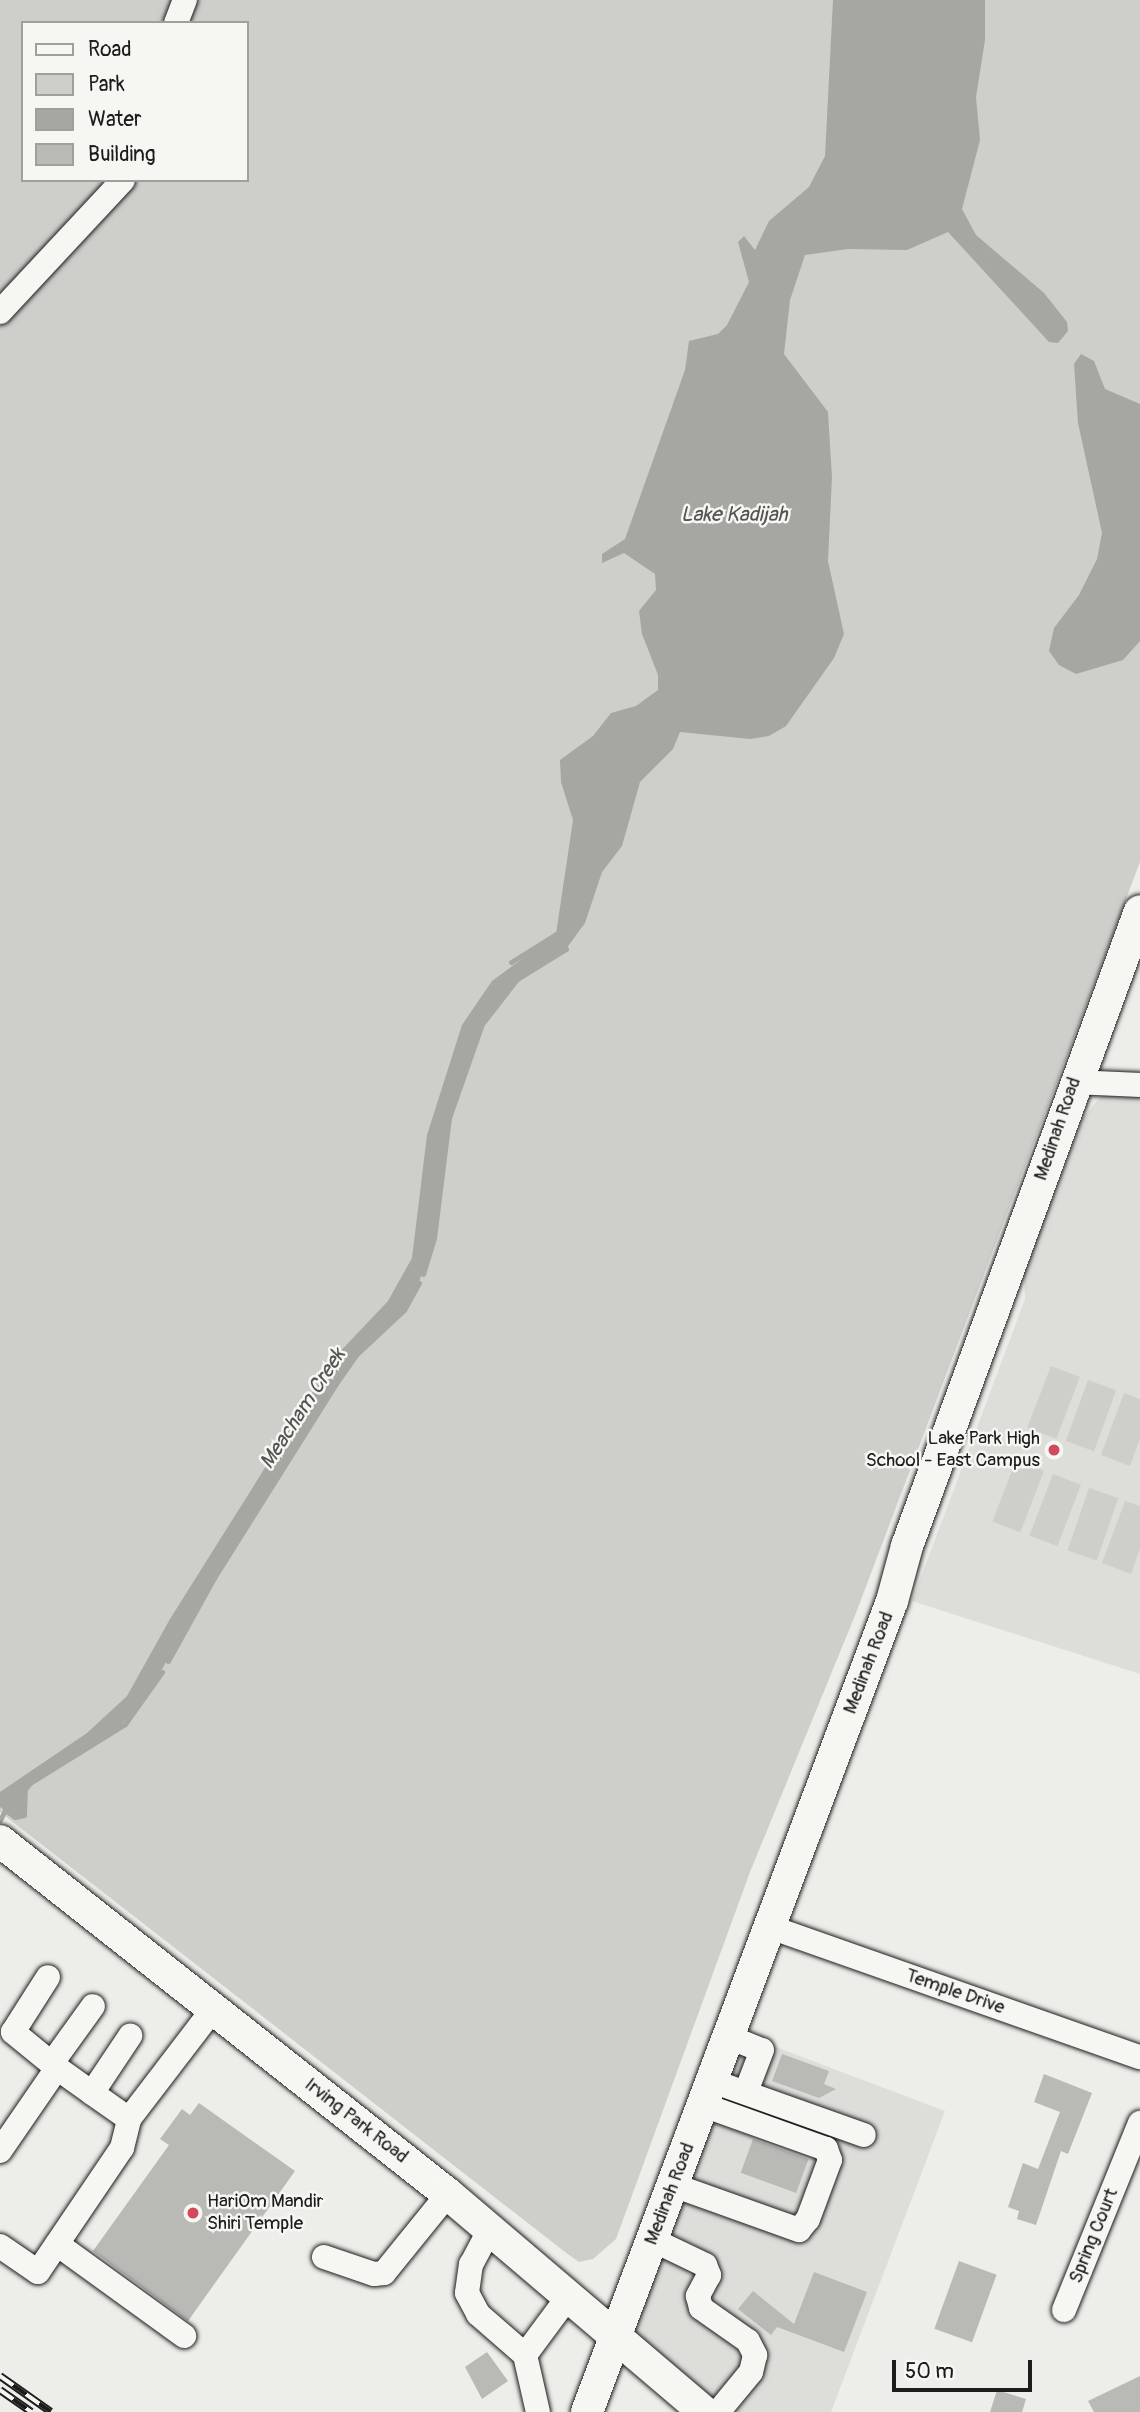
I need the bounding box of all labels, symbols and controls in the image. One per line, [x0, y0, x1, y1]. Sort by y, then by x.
legend [21, 21, 248, 182]
text: Road [88, 36, 132, 63]
text: Park [88, 71, 125, 98]
text: Water [88, 106, 141, 133]
text: Building [88, 141, 155, 168]
water label: Lake Kadijah [681, 502, 787, 528]
street label: Medinah Road [1030, 1074, 1086, 1184]
water label: Meacham Creek [255, 1344, 351, 1474]
place label: Lake Park High School - East Campus [866, 1428, 1040, 1472]
marker: Lake Park High School - East Campus [1046, 1442, 1062, 1458]
street label: Medinah Road [839, 1609, 899, 1717]
street label: Temple Drive [903, 1964, 1007, 2020]
street label: Irving Park Road [300, 2074, 412, 2168]
street label: Medinah Road [640, 2140, 700, 2248]
street label: Spring Court [1065, 2185, 1123, 2287]
place label: HariOm Mandir Shiri Temple [207, 2191, 323, 2235]
marker: HariOm Mandir Shiri Temple [185, 2205, 201, 2221]
scale bar [895, 2346, 1035, 2390]
text: 50 m [905, 2358, 954, 2385]

